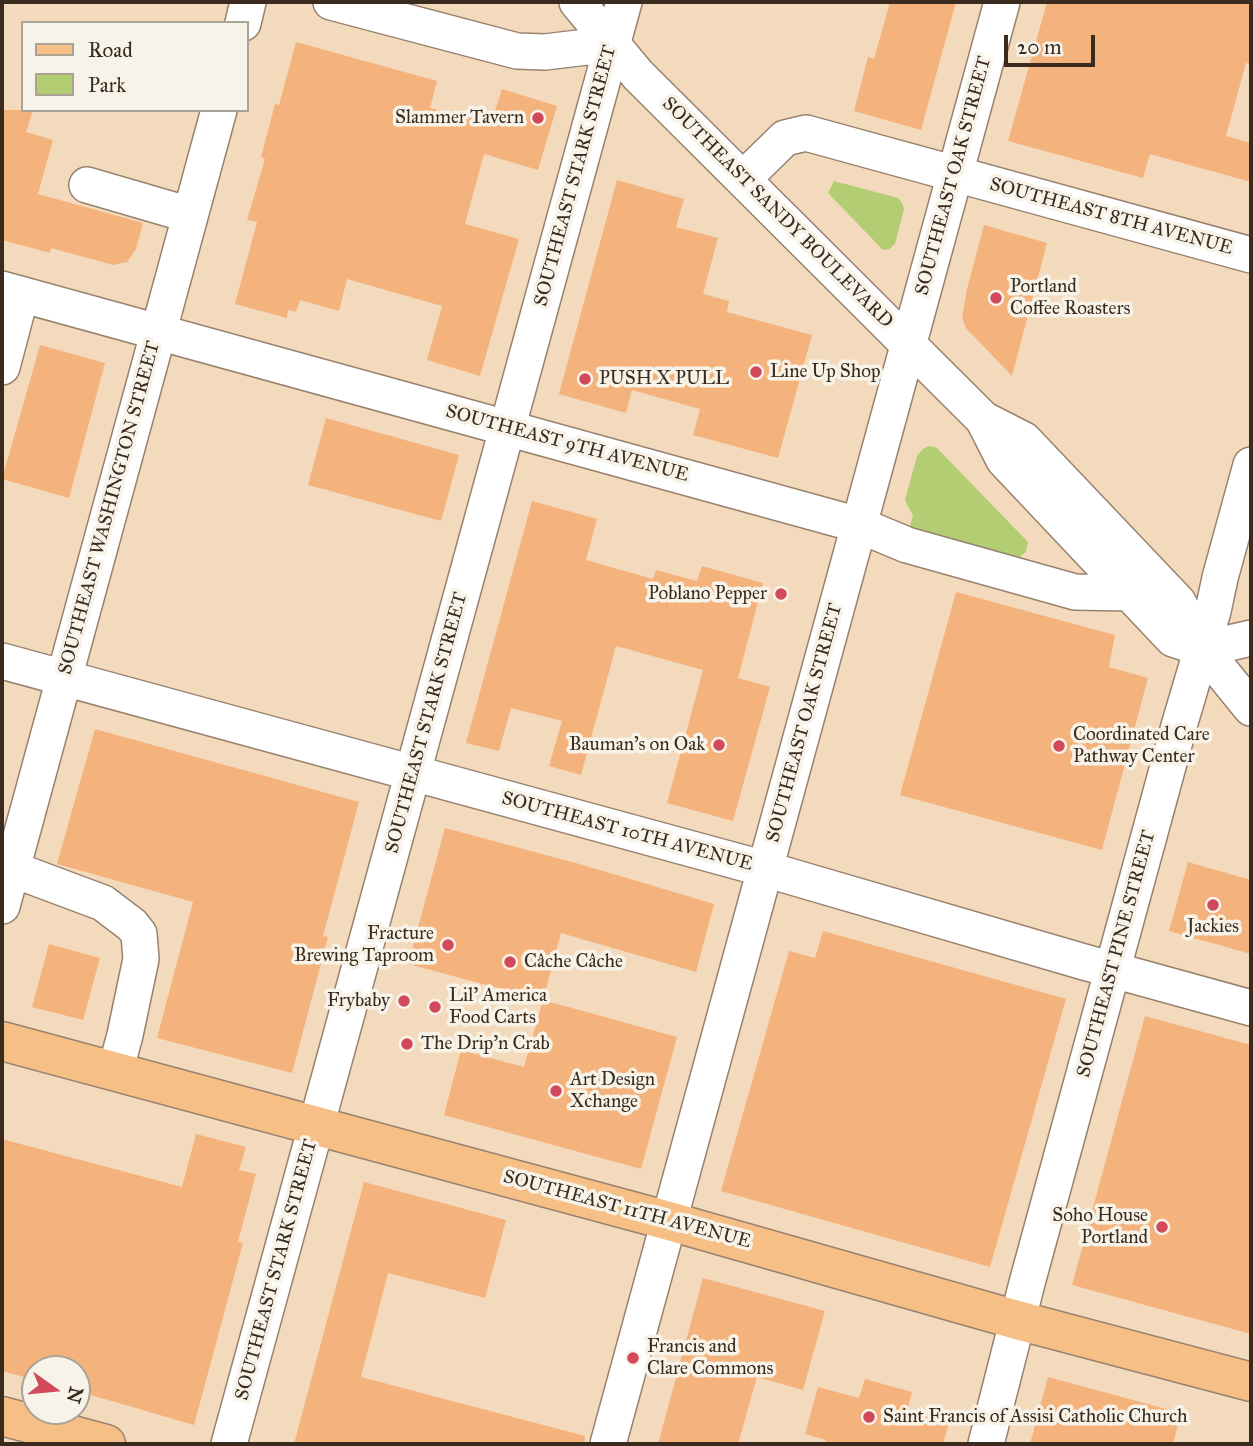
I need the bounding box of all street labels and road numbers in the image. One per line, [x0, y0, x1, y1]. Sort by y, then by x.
street label: SOUTHEAST STARK STREET [530, 43, 622, 309]
street label: SOUTHEAST OAK STREET [911, 54, 997, 298]
street label: SOUTHEAST SANDY BOULEVARD [657, 93, 897, 333]
street label: SOUTHEAST 8TH AVENUE [987, 174, 1235, 260]
street label: SOUTHEAST WASHINGTON STREET [54, 339, 166, 677]
street label: SOUTHEAST 9TH AVENUE [443, 401, 691, 487]
street label: SOUTHEAST STARK STREET [381, 590, 473, 856]
street label: SOUTHEAST OAK STREET [762, 601, 848, 845]
street label: SOUTHEAST 10TH AVENUE [499, 787, 755, 877]
street label: SOUTHEAST PINE STREET [1073, 828, 1161, 1080]
street label: SOUTHEAST STARK STREET [231, 1137, 323, 1403]
street label: SOUTHEAST 11TH AVENUE [501, 1166, 753, 1254]

